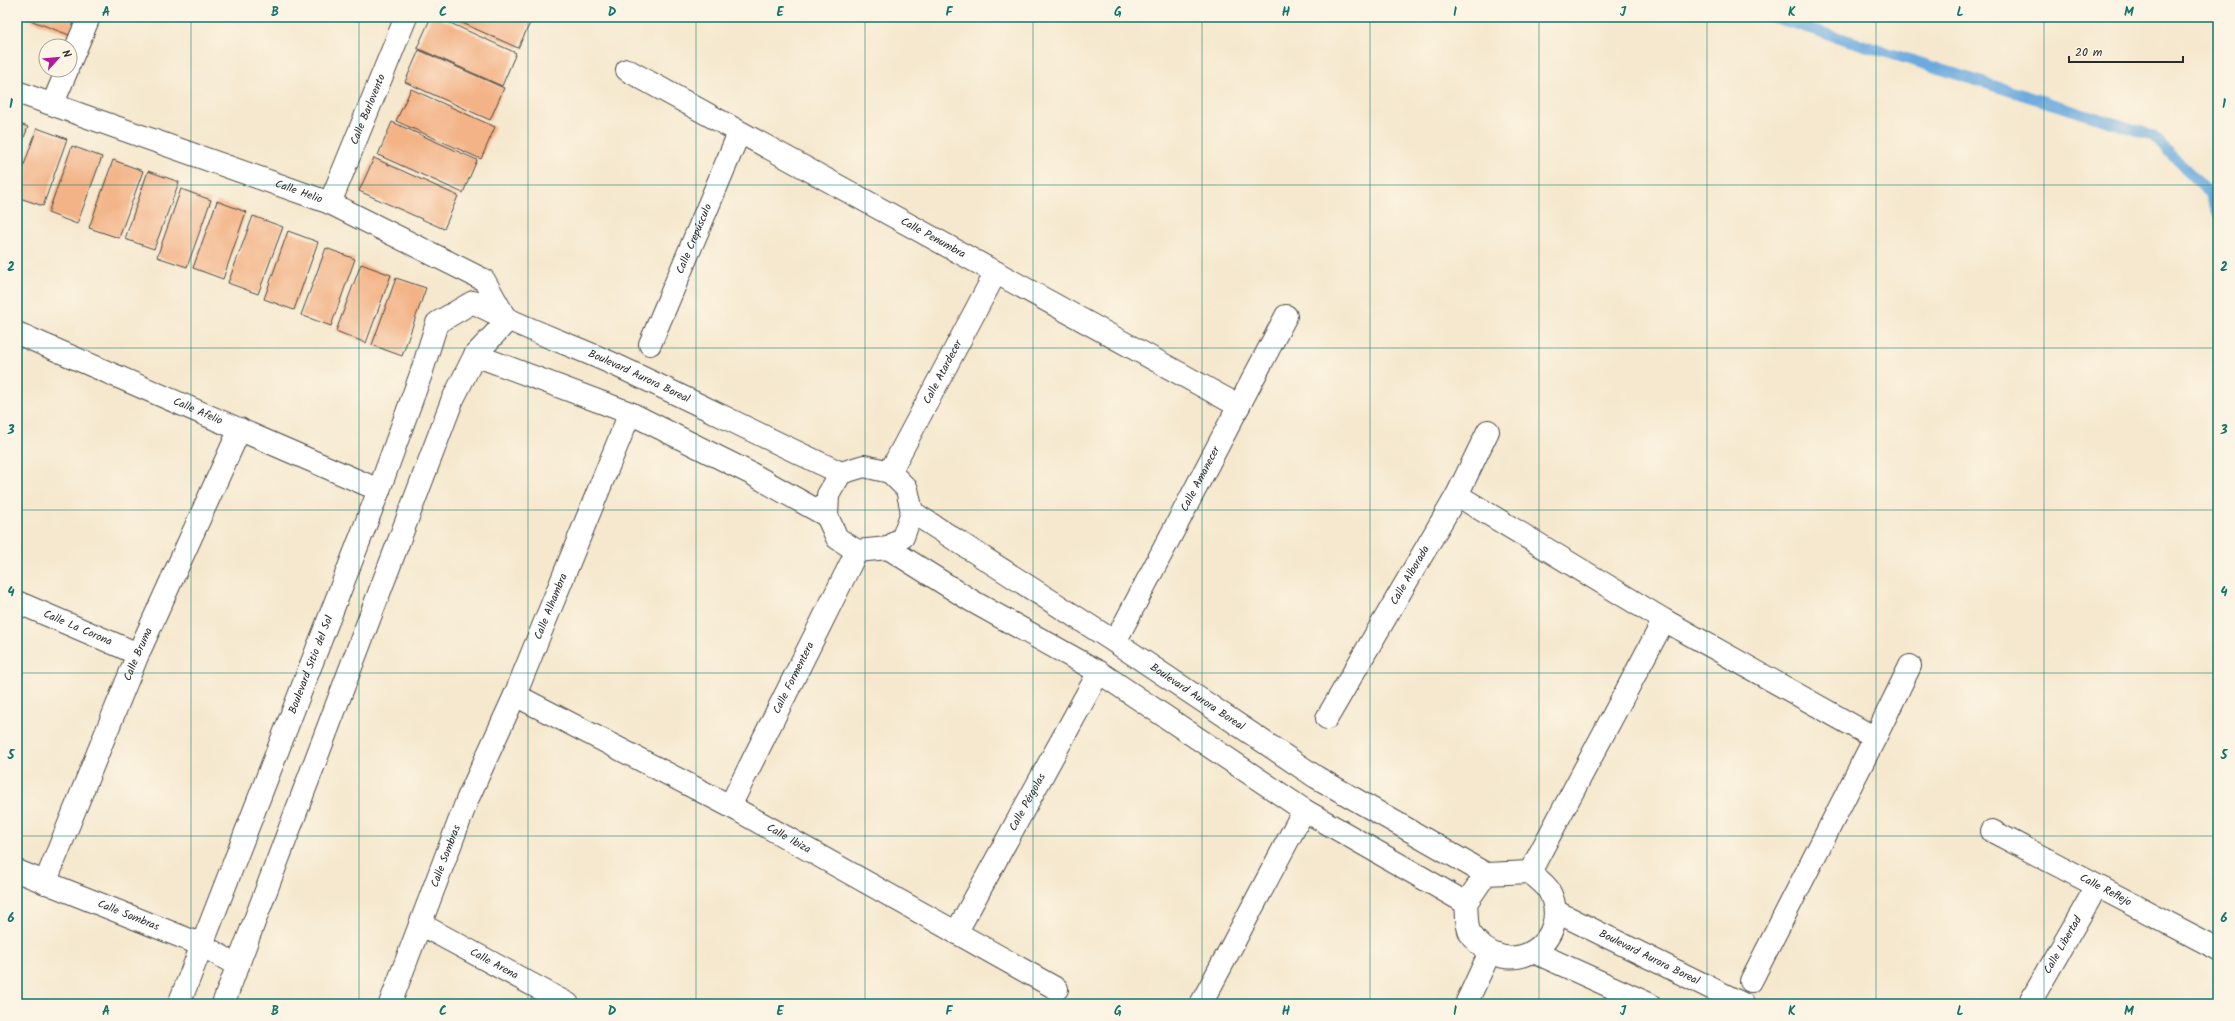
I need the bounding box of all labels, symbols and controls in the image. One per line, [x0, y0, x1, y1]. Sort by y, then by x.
text: A [102, 2, 110, 23]
text: B [271, 2, 279, 23]
text: C [439, 2, 447, 23]
text: D [608, 2, 617, 23]
text: E [776, 2, 784, 23]
text: F [945, 2, 953, 23]
text: G [1114, 2, 1122, 23]
text: H [1282, 2, 1291, 23]
text: I [1453, 2, 1457, 23]
text: J [1620, 2, 1627, 23]
text: K [1788, 2, 1796, 23]
text: L [1956, 2, 1964, 23]
text: M [2124, 2, 2134, 23]
north arrow [38, 38, 78, 78]
scale bar [2069, 38, 2183, 64]
text: 20 m [2075, 43, 2103, 62]
text: N [56, 47, 76, 61]
street label: Calle Barlovento [346, 71, 391, 148]
text: 1 [9, 94, 13, 115]
text: 1 [2222, 94, 2226, 115]
street label: Calle Helio [273, 175, 325, 209]
street label: Calle Crepúsculo [671, 201, 717, 277]
street label: Calle Penumbra [897, 213, 969, 263]
text: 2 [7, 257, 15, 278]
text: 2 [2220, 257, 2228, 278]
street label: Calle Atardecer [919, 336, 968, 407]
street label: Boulevard Aurora Boreal [585, 345, 693, 408]
street label: Calle Afelio [170, 393, 225, 430]
text: 3 [6, 420, 15, 441]
text: 3 [2219, 420, 2228, 441]
street label: Calle Amanecer [1176, 442, 1226, 515]
street label: Calle Alborada [1386, 542, 1435, 609]
street label: Calle Alhambra [529, 571, 573, 643]
text: 4 [7, 582, 15, 603]
text: 4 [2220, 582, 2228, 603]
street label: Calle La Corona [40, 605, 115, 651]
street label: Boulevard Sitio del Sol [284, 613, 338, 717]
street label: Calle Bruma [119, 625, 158, 684]
street label: Calle Formentera [768, 639, 819, 717]
street label: Boulevard Aurora Boreal [1146, 659, 1248, 736]
text: 5 [7, 745, 16, 766]
text: 5 [2220, 745, 2229, 766]
street label: Calle Pérgolas [1004, 770, 1051, 835]
street label: Calle Ibiza [763, 819, 814, 858]
street label: Calle Sombras [426, 822, 466, 890]
street label: Calle Reflejo [2076, 869, 2135, 911]
street label: Calle Sombras [95, 895, 162, 936]
text: 6 [7, 908, 15, 929]
text: 6 [2220, 908, 2228, 929]
street label: Calle Libertad [2039, 912, 2087, 978]
street label: Boulevard Aurora Boreal [1595, 925, 1703, 990]
street label: Calle Arena [466, 943, 521, 984]
text: A [102, 1001, 110, 1021]
text: B [271, 1001, 279, 1021]
text: C [439, 1001, 447, 1021]
text: D [608, 1001, 617, 1021]
text: E [776, 1001, 784, 1021]
text: F [945, 1001, 953, 1021]
text: G [1114, 1001, 1122, 1021]
text: H [1282, 1001, 1291, 1021]
text: I [1453, 1001, 1457, 1021]
text: J [1620, 1001, 1627, 1021]
text: K [1788, 1001, 1796, 1021]
text: L [1956, 1001, 1964, 1021]
text: M [2124, 1001, 2134, 1021]

